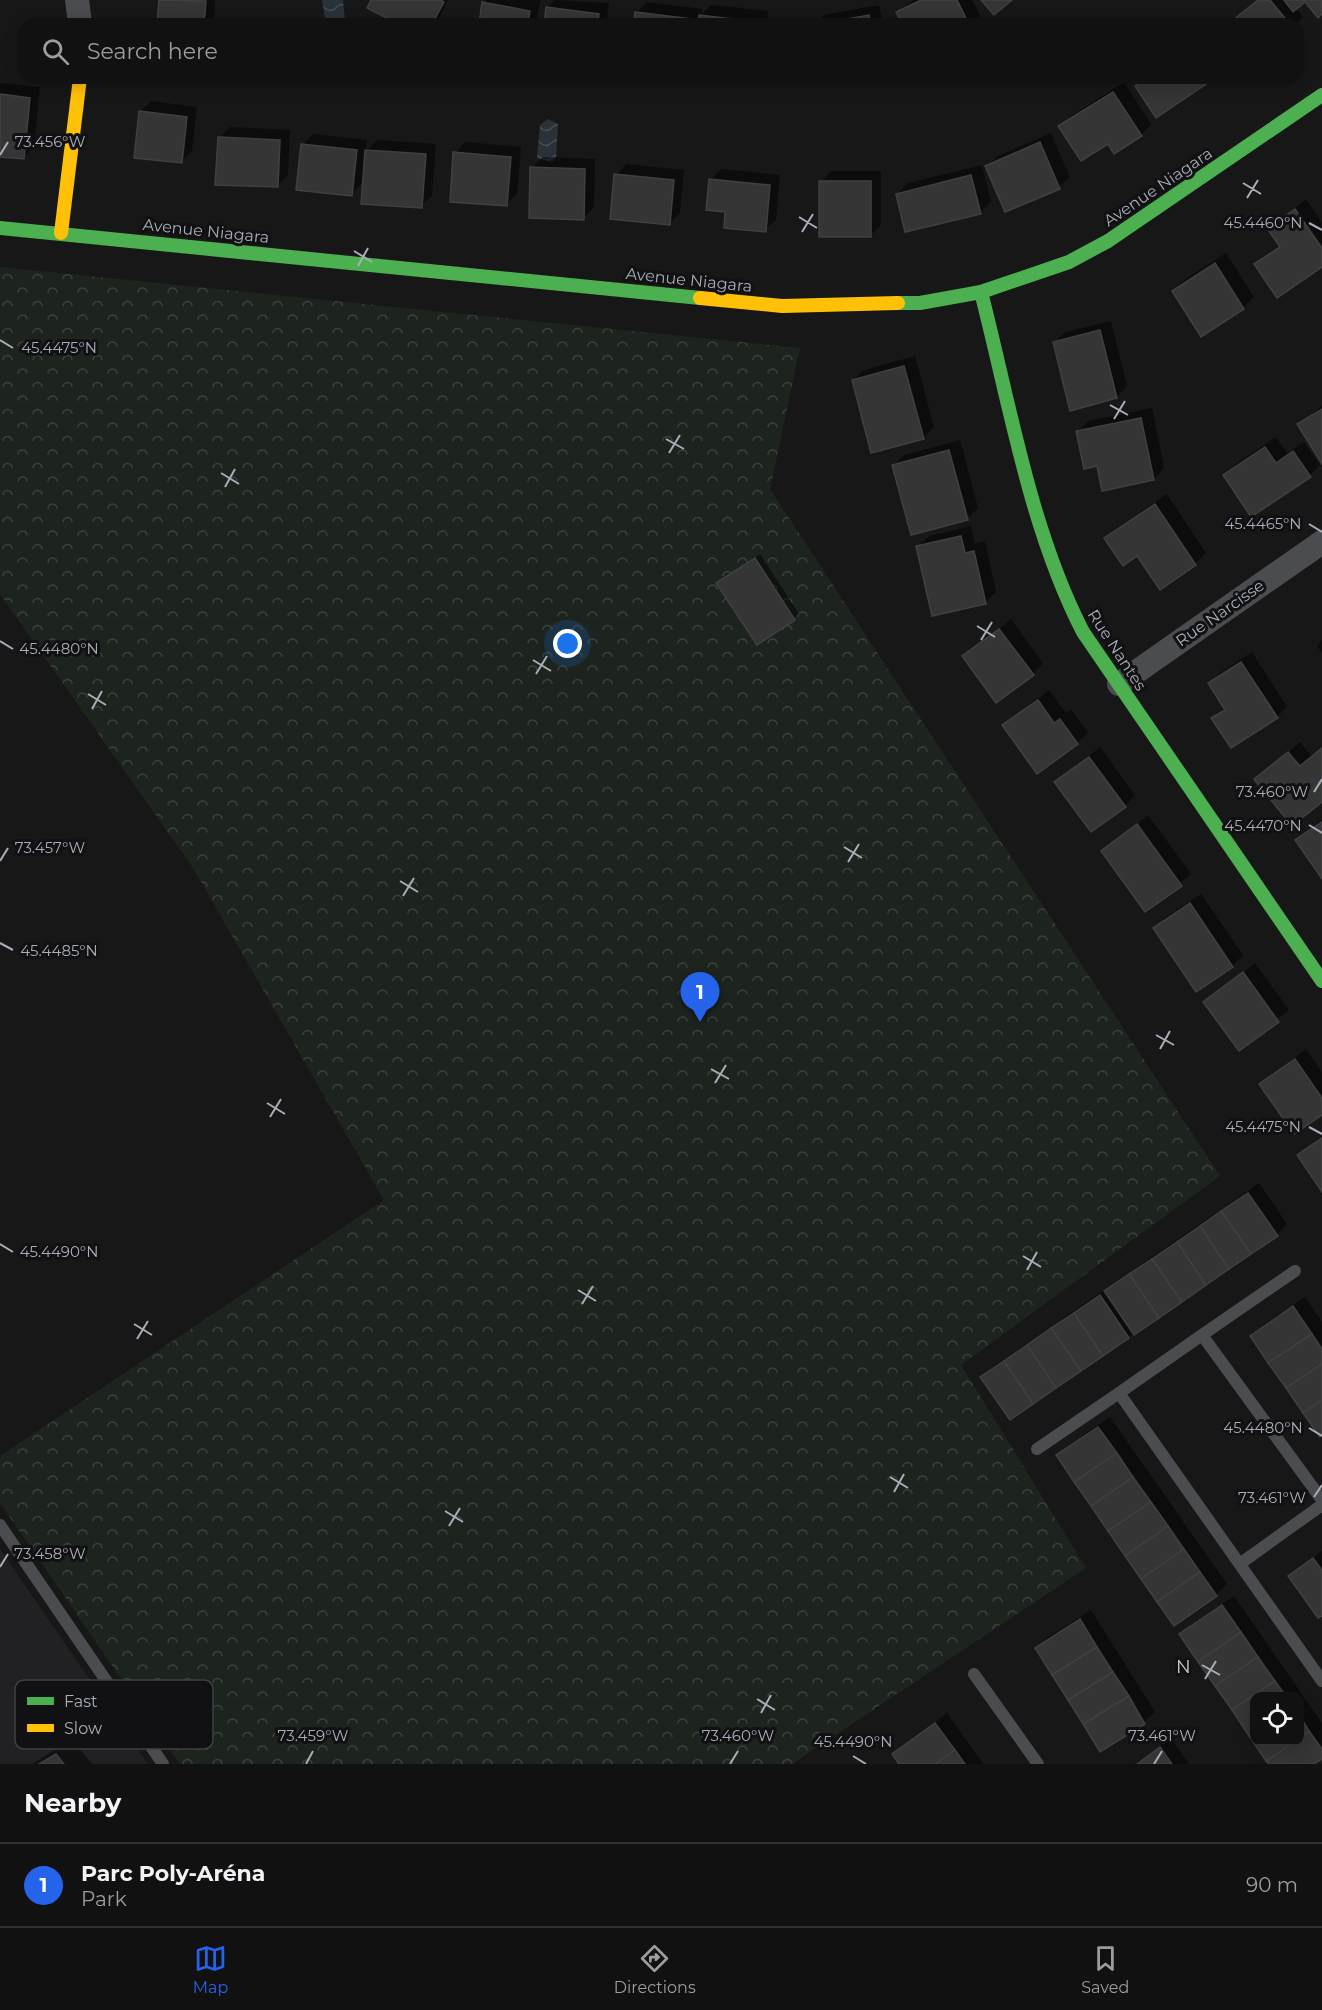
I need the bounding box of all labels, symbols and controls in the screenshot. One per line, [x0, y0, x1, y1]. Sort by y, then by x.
search box [18, 18, 1304, 84]
icon: search [39, 35, 72, 68]
text: Search here [87, 38, 218, 65]
text: 73.456°W [15, 132, 86, 151]
street label: Avenue Niagara [1100, 144, 1216, 230]
text: 45.4460°N [1224, 213, 1302, 232]
street label: Avenue Niagara [142, 215, 270, 247]
street label: Avenue Niagara [625, 264, 753, 296]
text: 45.4475°N [21, 338, 97, 357]
text: 45.4465°N [1224, 514, 1302, 533]
street label: Rue Narcisse [1172, 576, 1268, 650]
street label: Rue Nantes [1084, 606, 1150, 694]
your location [553, 629, 582, 658]
text: 45.4480°N [19, 639, 99, 658]
text: 73.460°W [1236, 782, 1309, 801]
text: 45.4470°N [1224, 816, 1302, 835]
text: 73.457°W [15, 838, 86, 857]
text: 45.4485°N [20, 941, 98, 960]
pin: 1 [680, 972, 720, 1022]
text: 45.4475°N [1225, 1117, 1301, 1136]
text: 45.4490°N [20, 1242, 98, 1261]
text: 45.4480°N [1223, 1418, 1303, 1437]
text: 73.461°W [1238, 1488, 1306, 1507]
text: 73.458°W [14, 1544, 86, 1563]
district label: N [1176, 1656, 1192, 1678]
legend [15, 1680, 213, 1749]
text: Fast [64, 1692, 98, 1711]
map controls [1250, 1692, 1304, 1746]
button: locate [1250, 1692, 1304, 1746]
text: Slow [64, 1719, 102, 1738]
text: 73.459°W [277, 1726, 349, 1745]
text: 73.460°W [702, 1726, 775, 1745]
text: 73.461°W [1128, 1726, 1196, 1745]
text: 45.4490°N [814, 1732, 892, 1751]
text: Nearby [24, 1787, 121, 1819]
text: Parc Poly-Aréna [81, 1860, 265, 1887]
text: 1 [40, 1873, 47, 1897]
text: 90 m [1246, 1873, 1298, 1897]
text: Park [81, 1887, 127, 1911]
tab: Map [193, 1942, 228, 1997]
tab: Directions [614, 1942, 696, 1997]
tab: Saved [1081, 1942, 1129, 1997]

